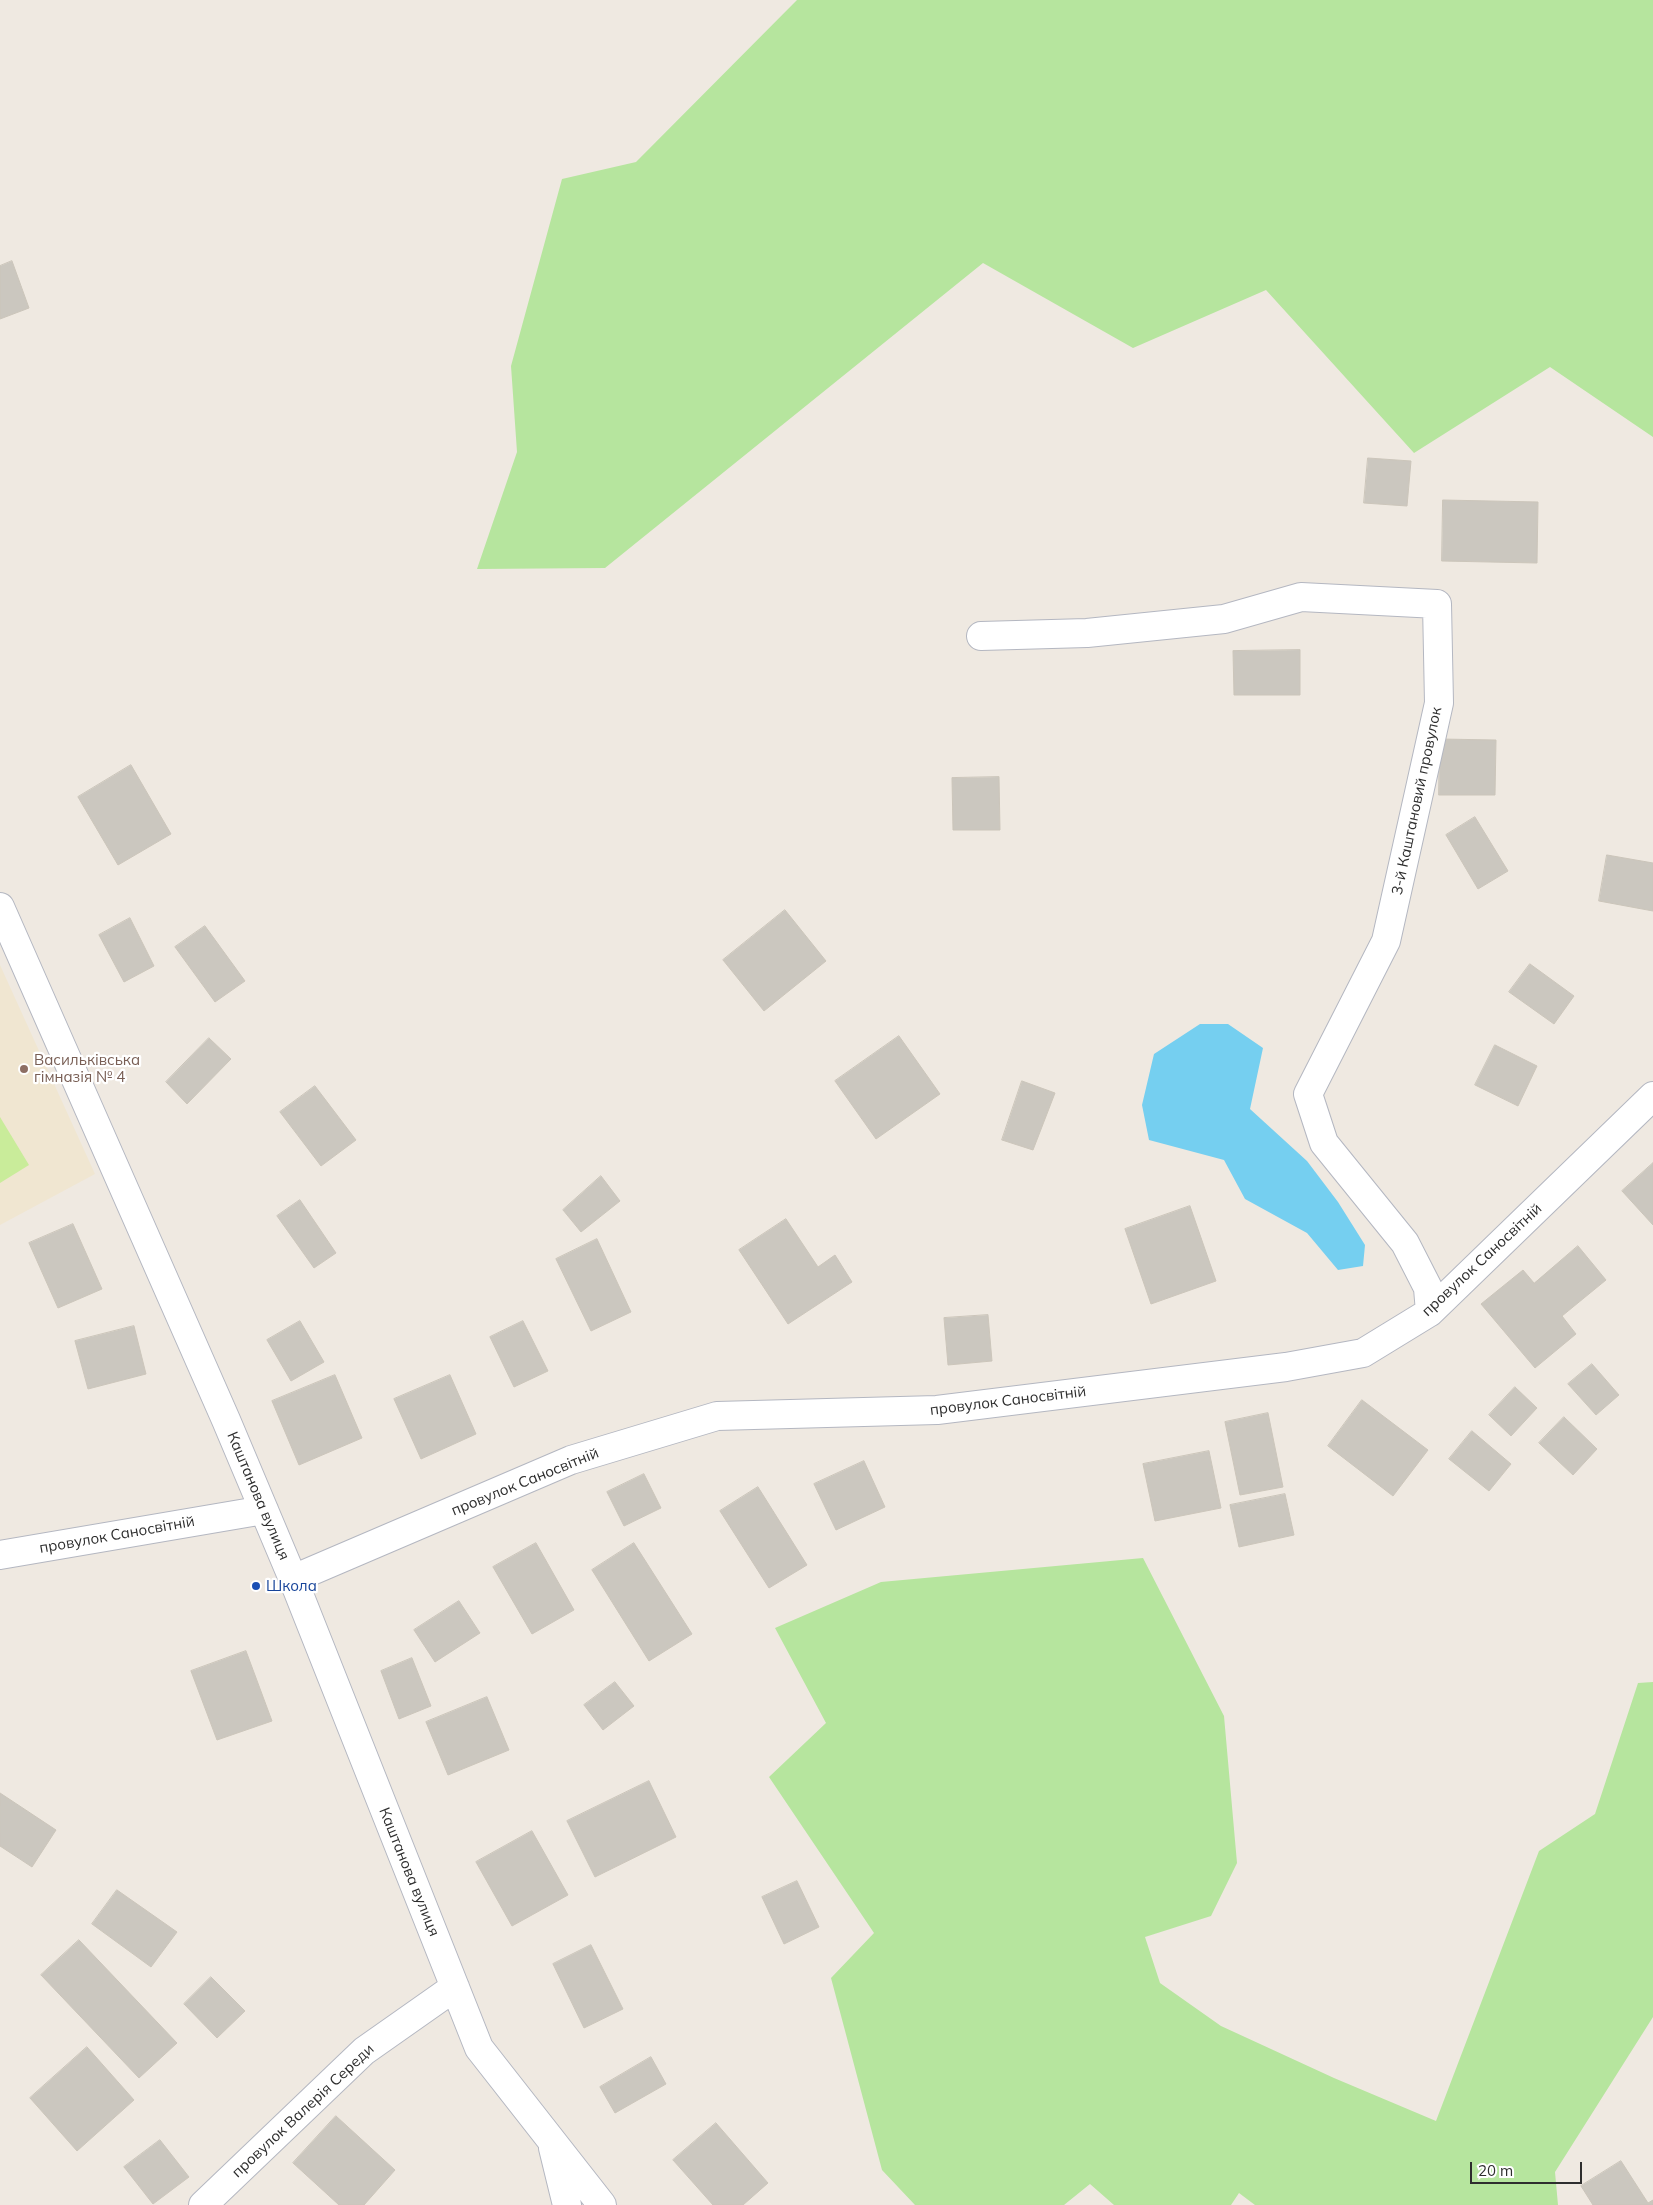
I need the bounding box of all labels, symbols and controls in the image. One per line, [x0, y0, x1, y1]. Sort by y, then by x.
street label: 3-й Каштановий провулок [1388, 705, 1446, 897]
place label: Васильківська гімназія № 4 [34, 1051, 140, 1086]
marker: Васильківська гімназія № 4 [18, 1063, 30, 1075]
street label: провулок Саносвітній [1418, 1200, 1546, 1320]
street label: провулок Саносвітній [929, 1382, 1087, 1420]
street label: Каштанова вулиця [223, 1429, 293, 1563]
street label: провулок Саносвітній [449, 1444, 601, 1520]
street label: провулок Саносвітній [38, 1512, 196, 1558]
place label: Школа [266, 1577, 317, 1595]
marker: Школа [250, 1580, 262, 1592]
street label: Каштанова вулиця [375, 1805, 443, 1939]
street label: провулок Валерія Середи [228, 2040, 378, 2182]
scale bar [1473, 2152, 1586, 2184]
text: 20 m [1478, 2161, 1513, 2180]

